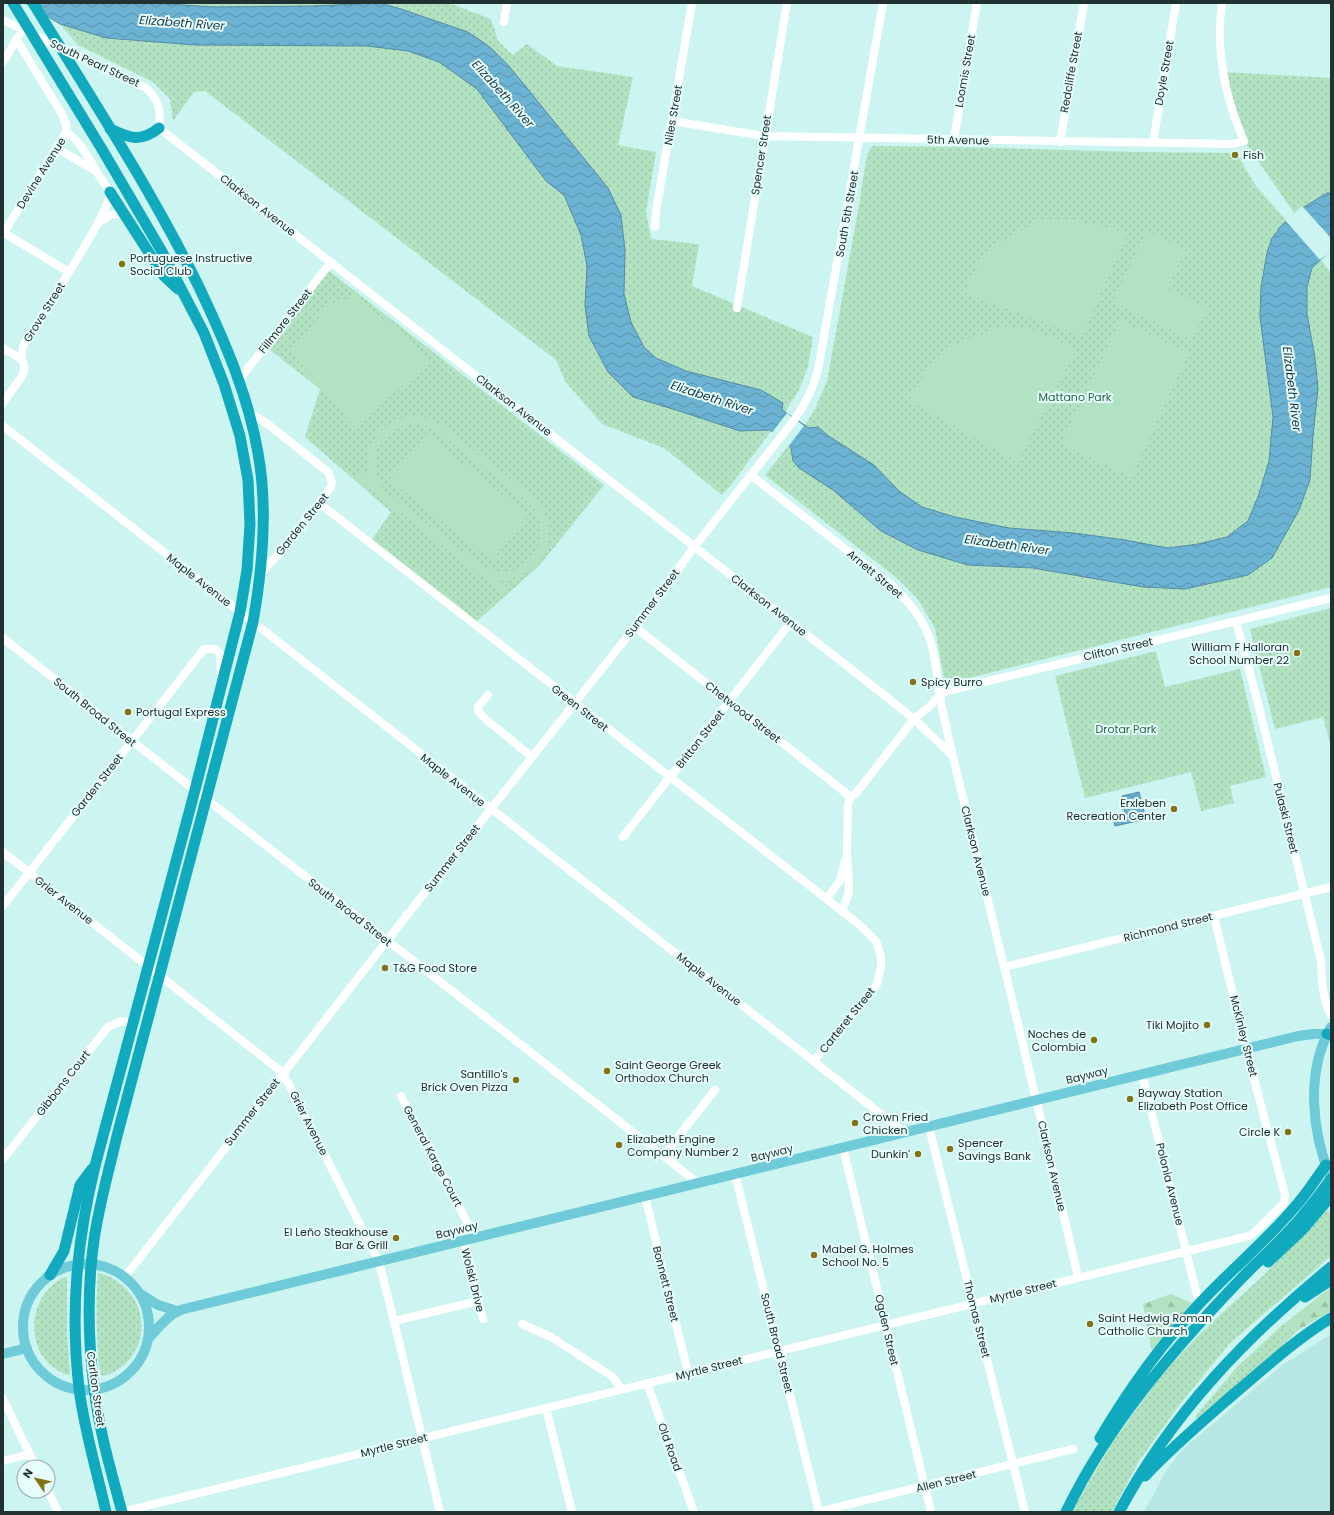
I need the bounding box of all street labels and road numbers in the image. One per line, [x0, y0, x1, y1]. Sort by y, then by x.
street label: Redcliffe Street [1056, 30, 1086, 114]
street label: Loomis Street [951, 33, 979, 109]
street label: South Pearl Street [48, 35, 142, 91]
street label: Doyle Street [1150, 39, 1178, 107]
street label: Niles Street [660, 84, 686, 146]
street label: Spencer Street [747, 114, 775, 196]
street label: 5th Avenue [927, 131, 989, 149]
street label: Devine Avenue [13, 134, 69, 212]
street label: South 5th Street [832, 169, 862, 259]
street label: Clarkson Avenue [217, 170, 299, 240]
street label: Grove Street [19, 279, 69, 345]
street label: Fillmore Street [255, 285, 315, 357]
street label: Clarkson Avenue [473, 370, 555, 440]
street label: Garden Street [272, 489, 332, 559]
street label: Arnett Street [844, 546, 906, 602]
street label: Maple Avenue [163, 550, 235, 610]
street label: Summer Street [621, 565, 683, 641]
street label: Clarkson Avenue [728, 570, 810, 640]
street label: Clifton Street [1082, 633, 1154, 665]
street label: South Broad Street [50, 674, 140, 750]
street label: Chetwood Street [702, 677, 784, 747]
street label: Green Street [548, 681, 612, 735]
street label: Britton Street [672, 706, 728, 772]
street label: Garden Street [67, 750, 127, 820]
street label: Maple Avenue [417, 750, 489, 810]
street label: Pulaski Street [1269, 781, 1303, 855]
street label: Clarkson Avenue [957, 804, 995, 898]
street label: Summer Street [420, 821, 484, 895]
street label: Grier Avenue [31, 872, 97, 928]
street label: South Broad Street [305, 874, 395, 950]
street label: Richmond Street [1122, 908, 1214, 946]
street label: Maple Avenue [673, 949, 745, 1009]
street label: Carteret Street [815, 984, 879, 1056]
street label: McKinley Street [1226, 994, 1262, 1078]
street label: Gibbons Court [32, 1047, 94, 1119]
street label: Bayway [1064, 1062, 1111, 1088]
street label: Summer Street [220, 1075, 284, 1149]
street label: Grier Avenue [286, 1088, 332, 1158]
street label: General Karge Court [400, 1103, 466, 1209]
street label: Clarkson Avenue [1034, 1119, 1070, 1213]
street label: Bayway [749, 1140, 796, 1166]
street label: Polonia Avenue [1152, 1141, 1188, 1227]
street label: Bayway [434, 1217, 481, 1243]
street label: Bonnett Street [649, 1244, 683, 1324]
street label: Wolski Drive [457, 1246, 489, 1314]
street label: Myrtle Street [988, 1275, 1058, 1307]
street label: Thomas Street [960, 1278, 994, 1360]
street label: South Broad Street [757, 1291, 797, 1395]
street label: Ogden Street [871, 1293, 903, 1367]
street label: Carlton Street [83, 1350, 109, 1428]
street label: Myrtle Street [674, 1352, 744, 1384]
street label: Old Road [654, 1421, 686, 1473]
street label: Myrtle Street [359, 1429, 429, 1461]
street label: Allen Street [914, 1466, 978, 1496]

